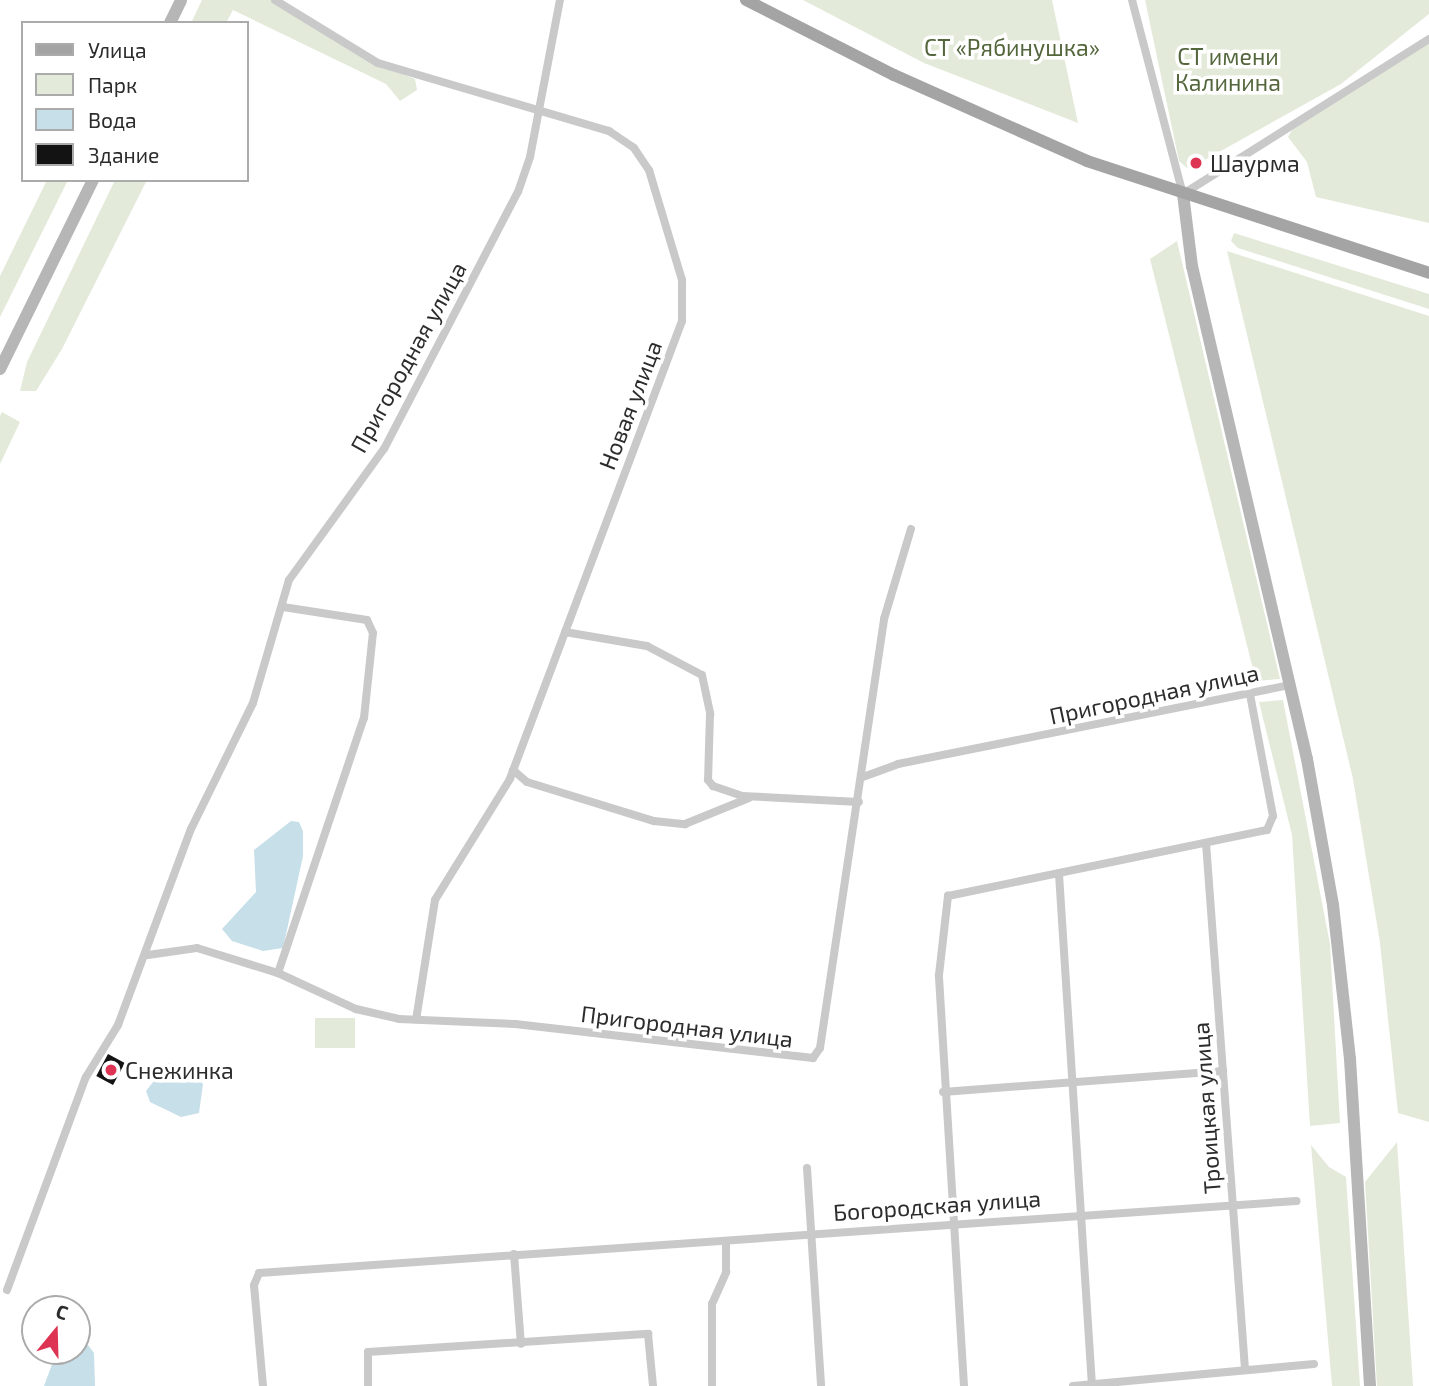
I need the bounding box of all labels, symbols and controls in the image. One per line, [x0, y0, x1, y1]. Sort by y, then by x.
legend [21, 21, 248, 182]
park label: СТ «Рябинушка» [924, 33, 1100, 61]
text: Улица [88, 37, 147, 62]
park label: СТ имени Калинина [1175, 42, 1281, 96]
text: Парк [88, 72, 137, 97]
text: Вода [88, 107, 137, 132]
text: Здание [88, 142, 159, 167]
place label: Шаурма [1210, 149, 1300, 177]
marker: Шаурма [1188, 155, 1204, 171]
street label: Пригородная улица [344, 257, 472, 457]
street label: Новая улица [593, 337, 667, 473]
street label: Пригородная улица [1047, 658, 1261, 730]
street label: Пригородная улица [579, 999, 795, 1053]
street label: Троицкая улица [1186, 1021, 1226, 1195]
place label: Снежинка [125, 1056, 234, 1084]
marker: Снежинка [103, 1062, 119, 1078]
street label: Богородская улица [832, 1184, 1042, 1226]
north arrow [21, 1295, 91, 1365]
text: С [53, 1299, 71, 1324]

